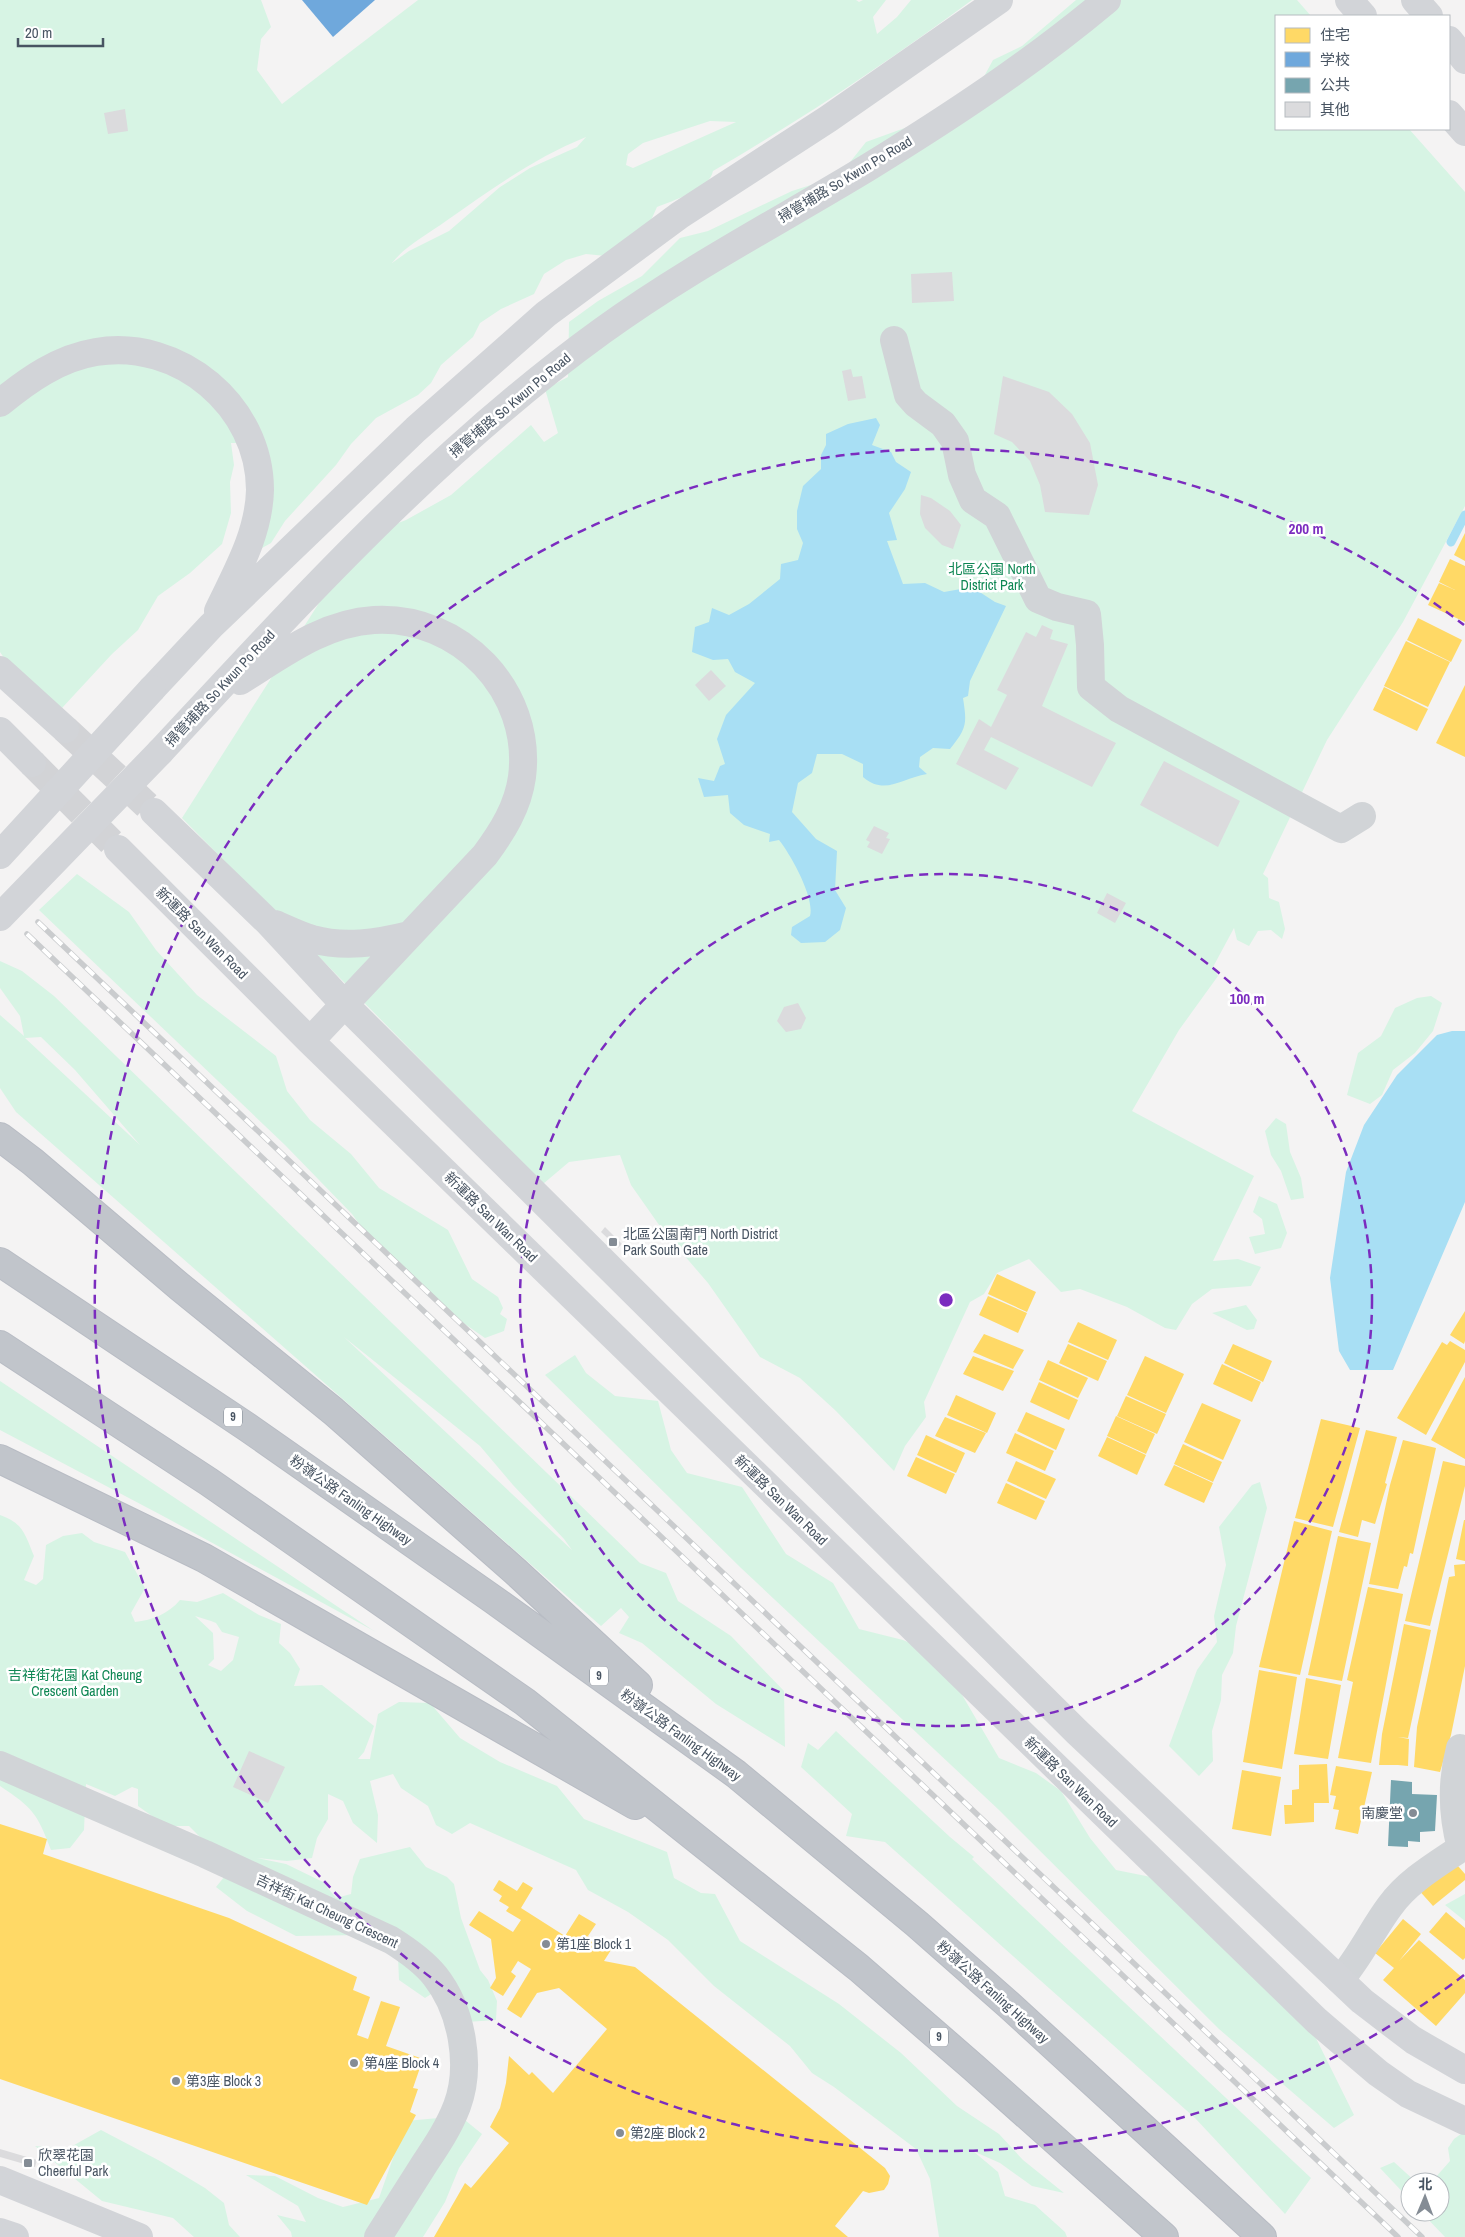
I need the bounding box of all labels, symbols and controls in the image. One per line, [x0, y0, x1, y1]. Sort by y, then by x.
scale bar [18, 15, 102, 47]
legend [1275, 15, 1450, 130]
text: 20 m [25, 22, 52, 43]
text: 住宅 [1320, 24, 1350, 45]
text: 学校 [1320, 49, 1350, 70]
text: 公共 [1320, 74, 1350, 95]
text: 其他 [1320, 99, 1350, 120]
street label: 掃管埔路 So Kwun Po Road [775, 132, 915, 226]
street label: 掃管埔路 So Kwun Po Road [446, 349, 574, 461]
text: 200 m [1289, 518, 1323, 539]
park label: 北區公園 North District Park [948, 560, 1036, 594]
street label: 掃管埔路 So Kwun Po Road [161, 626, 279, 750]
street label: 新運路 San Wan Road [152, 883, 252, 983]
text: 100 m [1230, 988, 1264, 1009]
street label: 新運路 San Wan Road [441, 1168, 541, 1266]
place label: 北區公園南門 North District Park South Gate [623, 1225, 778, 1259]
marker: 北區公園南門 North District Park South Gate [607, 1236, 619, 1248]
centre of rings [937, 1291, 955, 1309]
road number: 9 [224, 1408, 242, 1426]
street label: 粉嶺公路 Fanling Highway [287, 1451, 416, 1549]
street label: 新運路 San Wan Road [731, 1451, 831, 1549]
park label: 吉祥街花園 Kat Cheung Crescent Garden [8, 1666, 143, 1700]
road number: 9 [590, 1666, 608, 1685]
street label: 粉嶺公路 Fanling Highway [617, 1685, 745, 1785]
street label: 新運路 San Wan Road [1021, 1733, 1121, 1831]
place label: 南慶堂 [1361, 1804, 1403, 1822]
marker: 南慶堂 [1407, 1807, 1419, 1819]
street label: 吉祥街 Kat Cheung Crescent [253, 1870, 401, 1952]
place label: 第1座 Block 1 [556, 1935, 632, 1953]
street label: 粉嶺公路 Fanling Highway [933, 1937, 1053, 2047]
marker: 第1座 Block 1 [540, 1938, 552, 1950]
road number: 9 [930, 2028, 948, 2046]
place label: 第4座 Block 4 [364, 2054, 440, 2072]
marker: 第4座 Block 4 [348, 2057, 360, 2069]
place label: 第3座 Block 3 [186, 2072, 261, 2090]
marker: 第3座 Block 3 [170, 2075, 182, 2087]
place label: 第2座 Block 2 [630, 2124, 705, 2142]
marker: 第2座 Block 2 [614, 2127, 626, 2139]
place label: 欣翠花園 Cheerful Park [38, 2146, 108, 2180]
marker: 欣翠花園 Cheerful Park [22, 2157, 34, 2169]
north arrow [1400, 2172, 1450, 2222]
text: 北 [1418, 2175, 1432, 2193]

